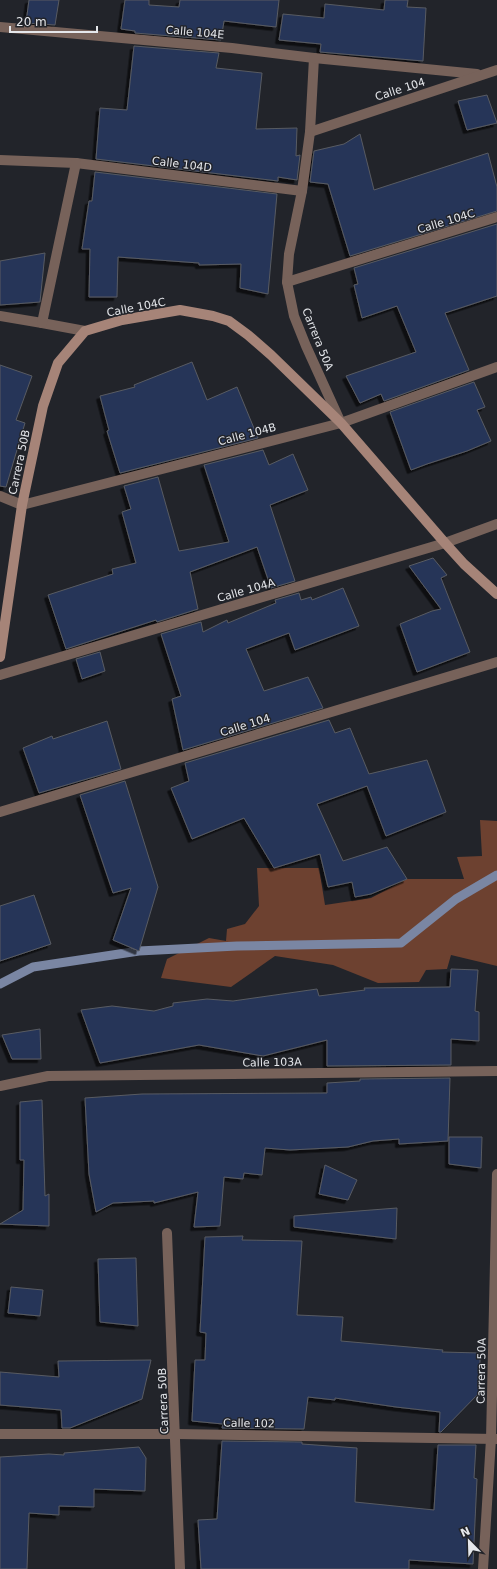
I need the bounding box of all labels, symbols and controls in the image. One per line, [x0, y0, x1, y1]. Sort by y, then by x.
scale bar [10, 8, 97, 34]
text: 20 m [16, 15, 47, 29]
street label: Calle 104E [165, 23, 225, 42]
street label: Calle 104 [374, 75, 427, 104]
street label: Calle 104D [151, 154, 213, 175]
street label: Calle 104C [416, 206, 477, 236]
street label: Calle 104C [106, 295, 167, 320]
street label: Carrera 50A [299, 306, 336, 373]
street label: Calle 104B [217, 421, 277, 448]
street label: Carrera 50B [6, 428, 33, 496]
street label: Calle 104A [216, 576, 277, 605]
street label: Calle 104 [218, 712, 272, 739]
street label: Calle 103A [242, 1055, 302, 1070]
street label: Carrera 50A [474, 1337, 489, 1404]
street label: Carrera 50B [156, 1368, 171, 1434]
street label: Calle 102 [223, 1417, 275, 1430]
north arrow [449, 1521, 489, 1561]
text: N [459, 1524, 472, 1540]

